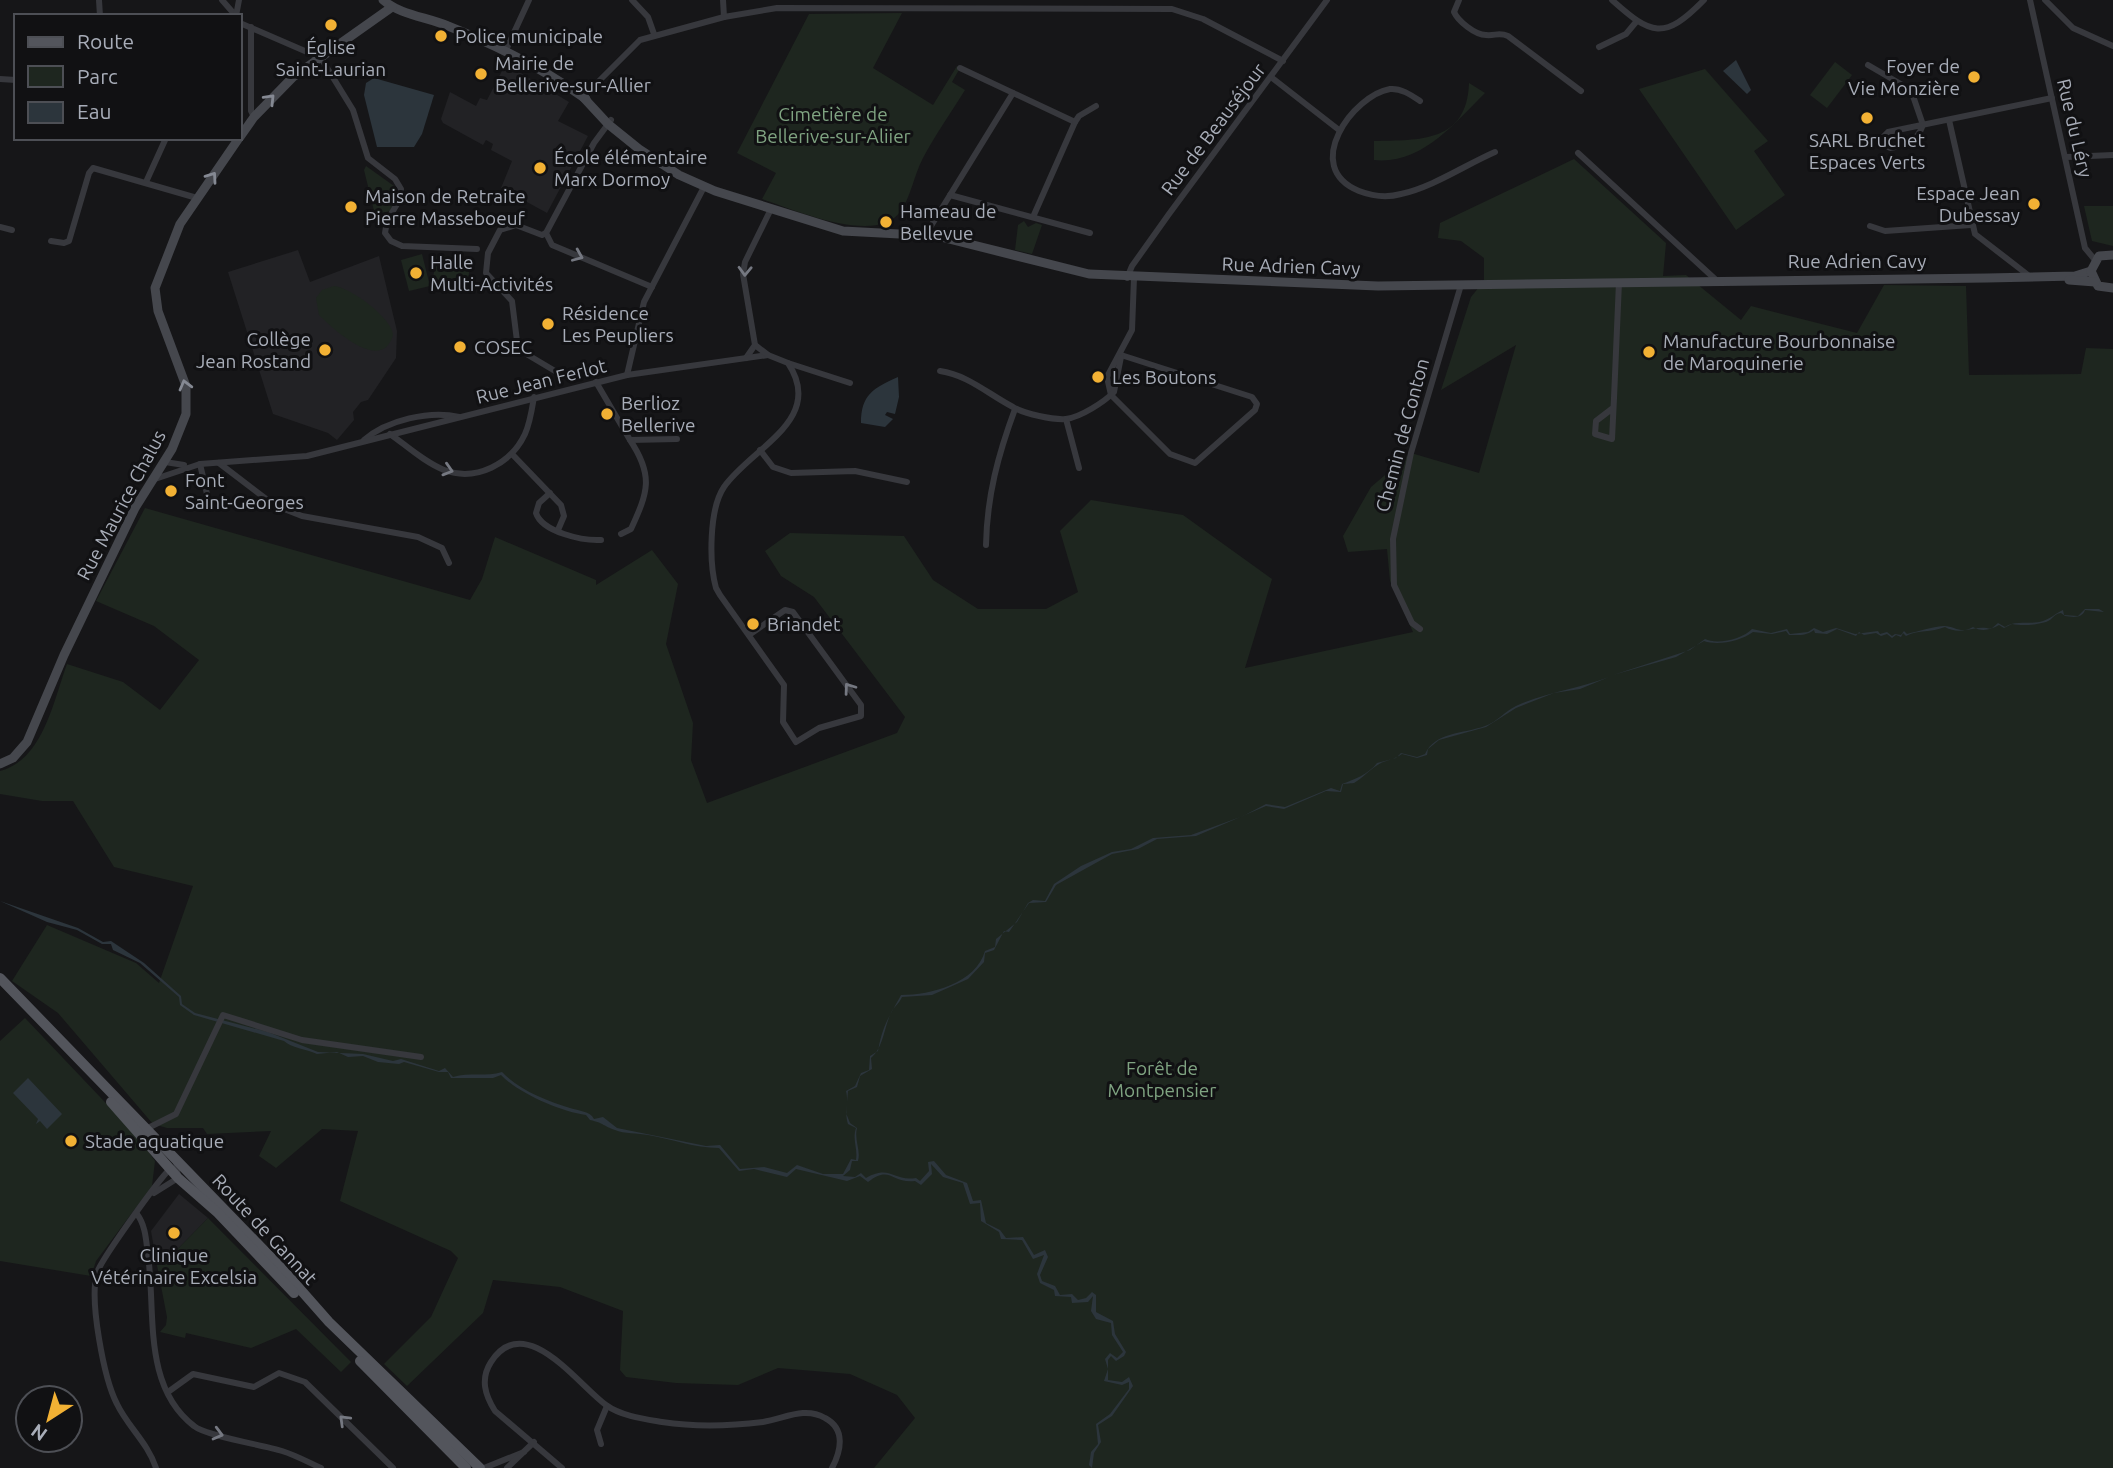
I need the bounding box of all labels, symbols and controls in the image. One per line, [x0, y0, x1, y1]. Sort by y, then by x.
legend [14, 14, 242, 140]
marker: Église Saint-Laurian [323, 17, 339, 33]
place label: Police municipale [455, 25, 603, 47]
marker: Police municipale [433, 28, 449, 44]
text: Route [77, 29, 134, 53]
place label: Église Saint-Laurian [276, 36, 386, 80]
place label: Mairie de Bellerive-sur-Allier [495, 52, 651, 96]
place label: Foyer de Vie Monzière [1848, 55, 1960, 99]
street label: Rue de Beauséjour [1156, 59, 1270, 199]
text: Parc [77, 64, 118, 88]
marker: Mairie de Bellerive-sur-Allier [473, 66, 489, 82]
marker: Foyer de Vie Monzière [1966, 69, 1982, 85]
street label: Rue du Léry [2053, 76, 2097, 180]
one-way arrow [261, 95, 274, 108]
text: Eau [77, 99, 112, 123]
park label: Cimetière de Bellerive-sur-Aliier [755, 103, 911, 147]
marker: SARL Bruchet Espaces Verts [1859, 110, 1875, 126]
place label: SARL Bruchet Espaces Verts [1809, 129, 1925, 173]
place label: École élémentaire Marx Dormoy [554, 146, 708, 190]
marker: École élémentaire Marx Dormoy [532, 160, 548, 176]
one-way arrow [204, 172, 216, 185]
place label: Espace Jean Dubessay [1916, 182, 2020, 226]
place label: Maison de Retraite Pierre Masseboeuf [365, 185, 526, 229]
marker: Espace Jean Dubessay [2026, 196, 2042, 212]
marker: Maison de Retraite Pierre Masseboeuf [343, 199, 359, 215]
place label: Hameau de Bellevue [900, 200, 996, 244]
marker: Hameau de Bellevue [878, 214, 894, 230]
one-way arrow [571, 247, 583, 261]
street label: Rue Adrien Cavy [1788, 250, 1926, 272]
place label: Halle Multi-Activités [430, 251, 553, 295]
street label: Rue Adrien Cavy [1221, 253, 1361, 279]
marker: Halle Multi-Activités [408, 265, 424, 281]
one-way arrow [738, 266, 753, 277]
place label: Résidence Les Peupliers [562, 302, 674, 346]
marker: Résidence Les Peupliers [540, 316, 556, 332]
place label: Collège Jean Rostand [196, 328, 311, 372]
place label: Manufacture Bourbonnaise de Maroquinerie [1663, 330, 1895, 374]
place label: COSEC [474, 336, 533, 358]
marker: COSEC [452, 339, 468, 355]
marker: Collège Jean Rostand [317, 342, 333, 358]
marker: Manufacture Bourbonnaise de Maroquinerie [1641, 344, 1657, 360]
street label: Rue Jean Ferlot [474, 354, 609, 408]
street label: Chemin de Conton [1371, 356, 1433, 514]
place label: Les Boutons [1112, 366, 1216, 388]
marker: Les Boutons [1090, 369, 1106, 385]
one-way arrow [179, 379, 193, 391]
place label: Berlioz Bellerive [621, 392, 696, 436]
marker: Berlioz Bellerive [599, 406, 615, 422]
street label: Rue Maurice Chalus [72, 426, 170, 584]
one-way arrow [441, 461, 453, 476]
place label: Font Saint-Georges [185, 469, 304, 513]
marker: Font Saint-Georges [163, 483, 179, 499]
place label: Briandet [767, 613, 841, 635]
marker: Briandet [745, 616, 761, 632]
one-way arrow [845, 684, 858, 696]
park label: Forêt de Montpensier [1108, 1057, 1216, 1101]
place label: Stade aquatique [85, 1130, 224, 1152]
marker: Stade aquatique [63, 1133, 79, 1149]
street label: Route de Gannat [208, 1169, 322, 1289]
marker: Clinique Vétérinaire Excelsia [166, 1225, 182, 1241]
place label: Clinique Vétérinaire Excelsia [91, 1244, 257, 1288]
north arrow [14, 1384, 84, 1454]
one-way arrow [339, 1416, 352, 1429]
text: N [27, 1420, 51, 1446]
one-way arrow [212, 1426, 224, 1440]

